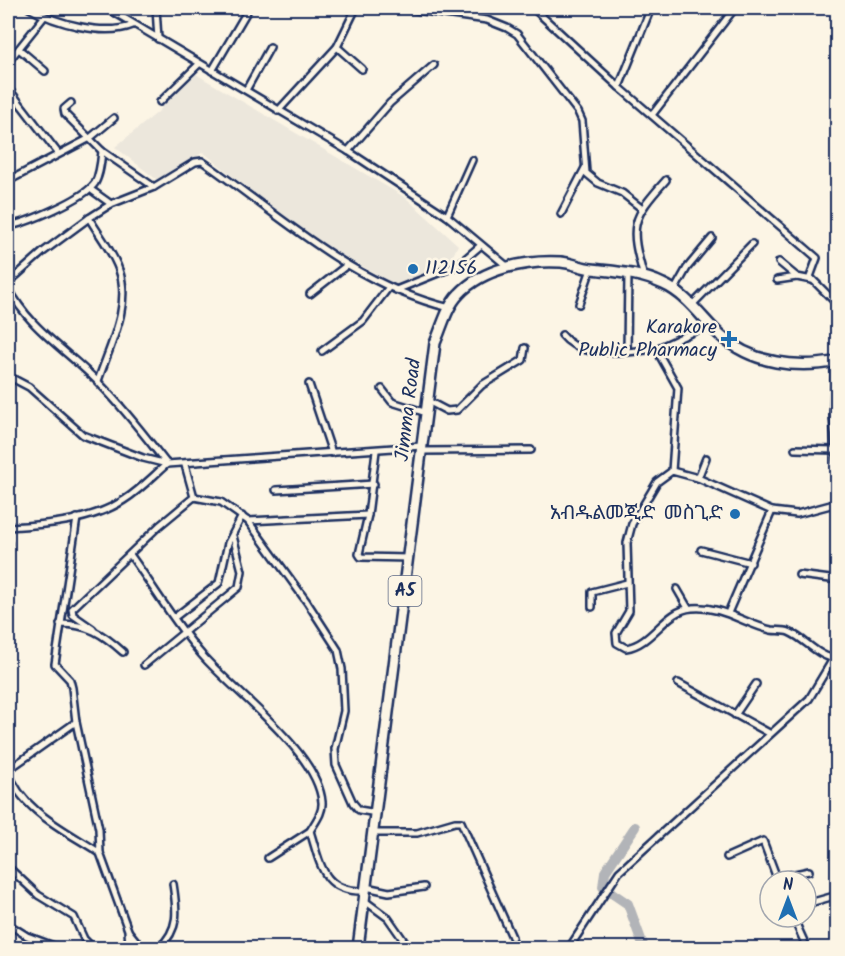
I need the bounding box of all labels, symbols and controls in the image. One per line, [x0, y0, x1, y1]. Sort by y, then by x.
place label: 112156 [425, 253, 477, 285]
marker: 112156 [406, 262, 420, 276]
place label: Karakore Public Pharmacy [578, 312, 718, 367]
marker: Karakore Public Pharmacy [722, 332, 736, 346]
street label: Jimma Road [387, 356, 431, 463]
place label: አብዱልመጂድ መስጊድ [550, 498, 723, 530]
marker: አብዱልመጂድ መስጊድ [728, 507, 742, 521]
road number: A5 [388, 576, 422, 606]
north arrow [758, 869, 818, 929]
text: N [783, 873, 793, 898]

